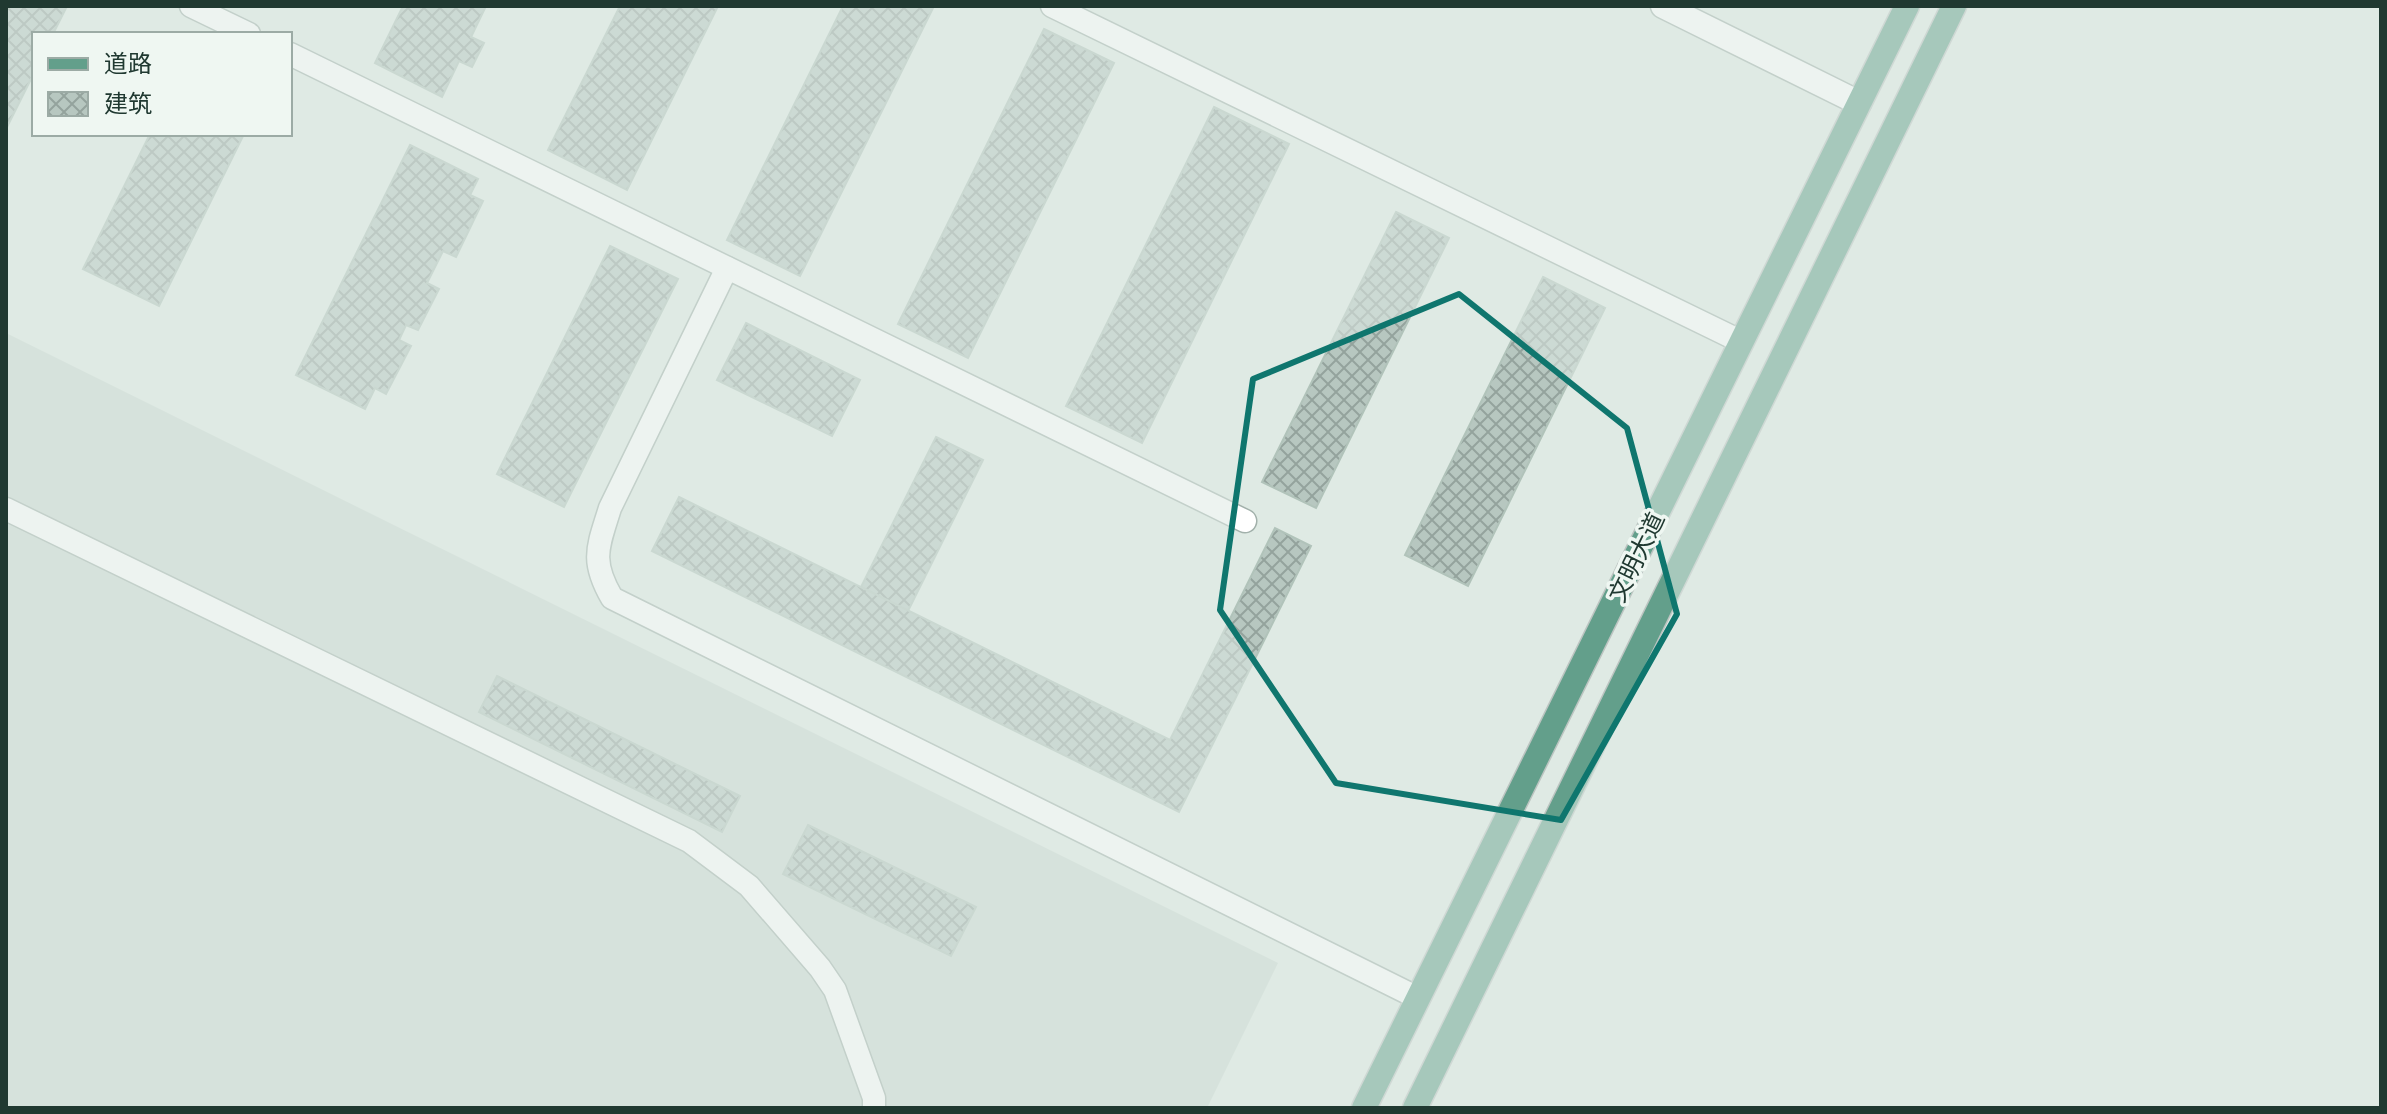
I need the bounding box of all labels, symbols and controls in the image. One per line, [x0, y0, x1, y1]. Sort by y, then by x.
legend [32, 32, 292, 136]
text: 道路 [104, 49, 152, 77]
text: 建筑 [104, 89, 152, 117]
street label: 文明大道 [1602, 508, 1670, 606]

